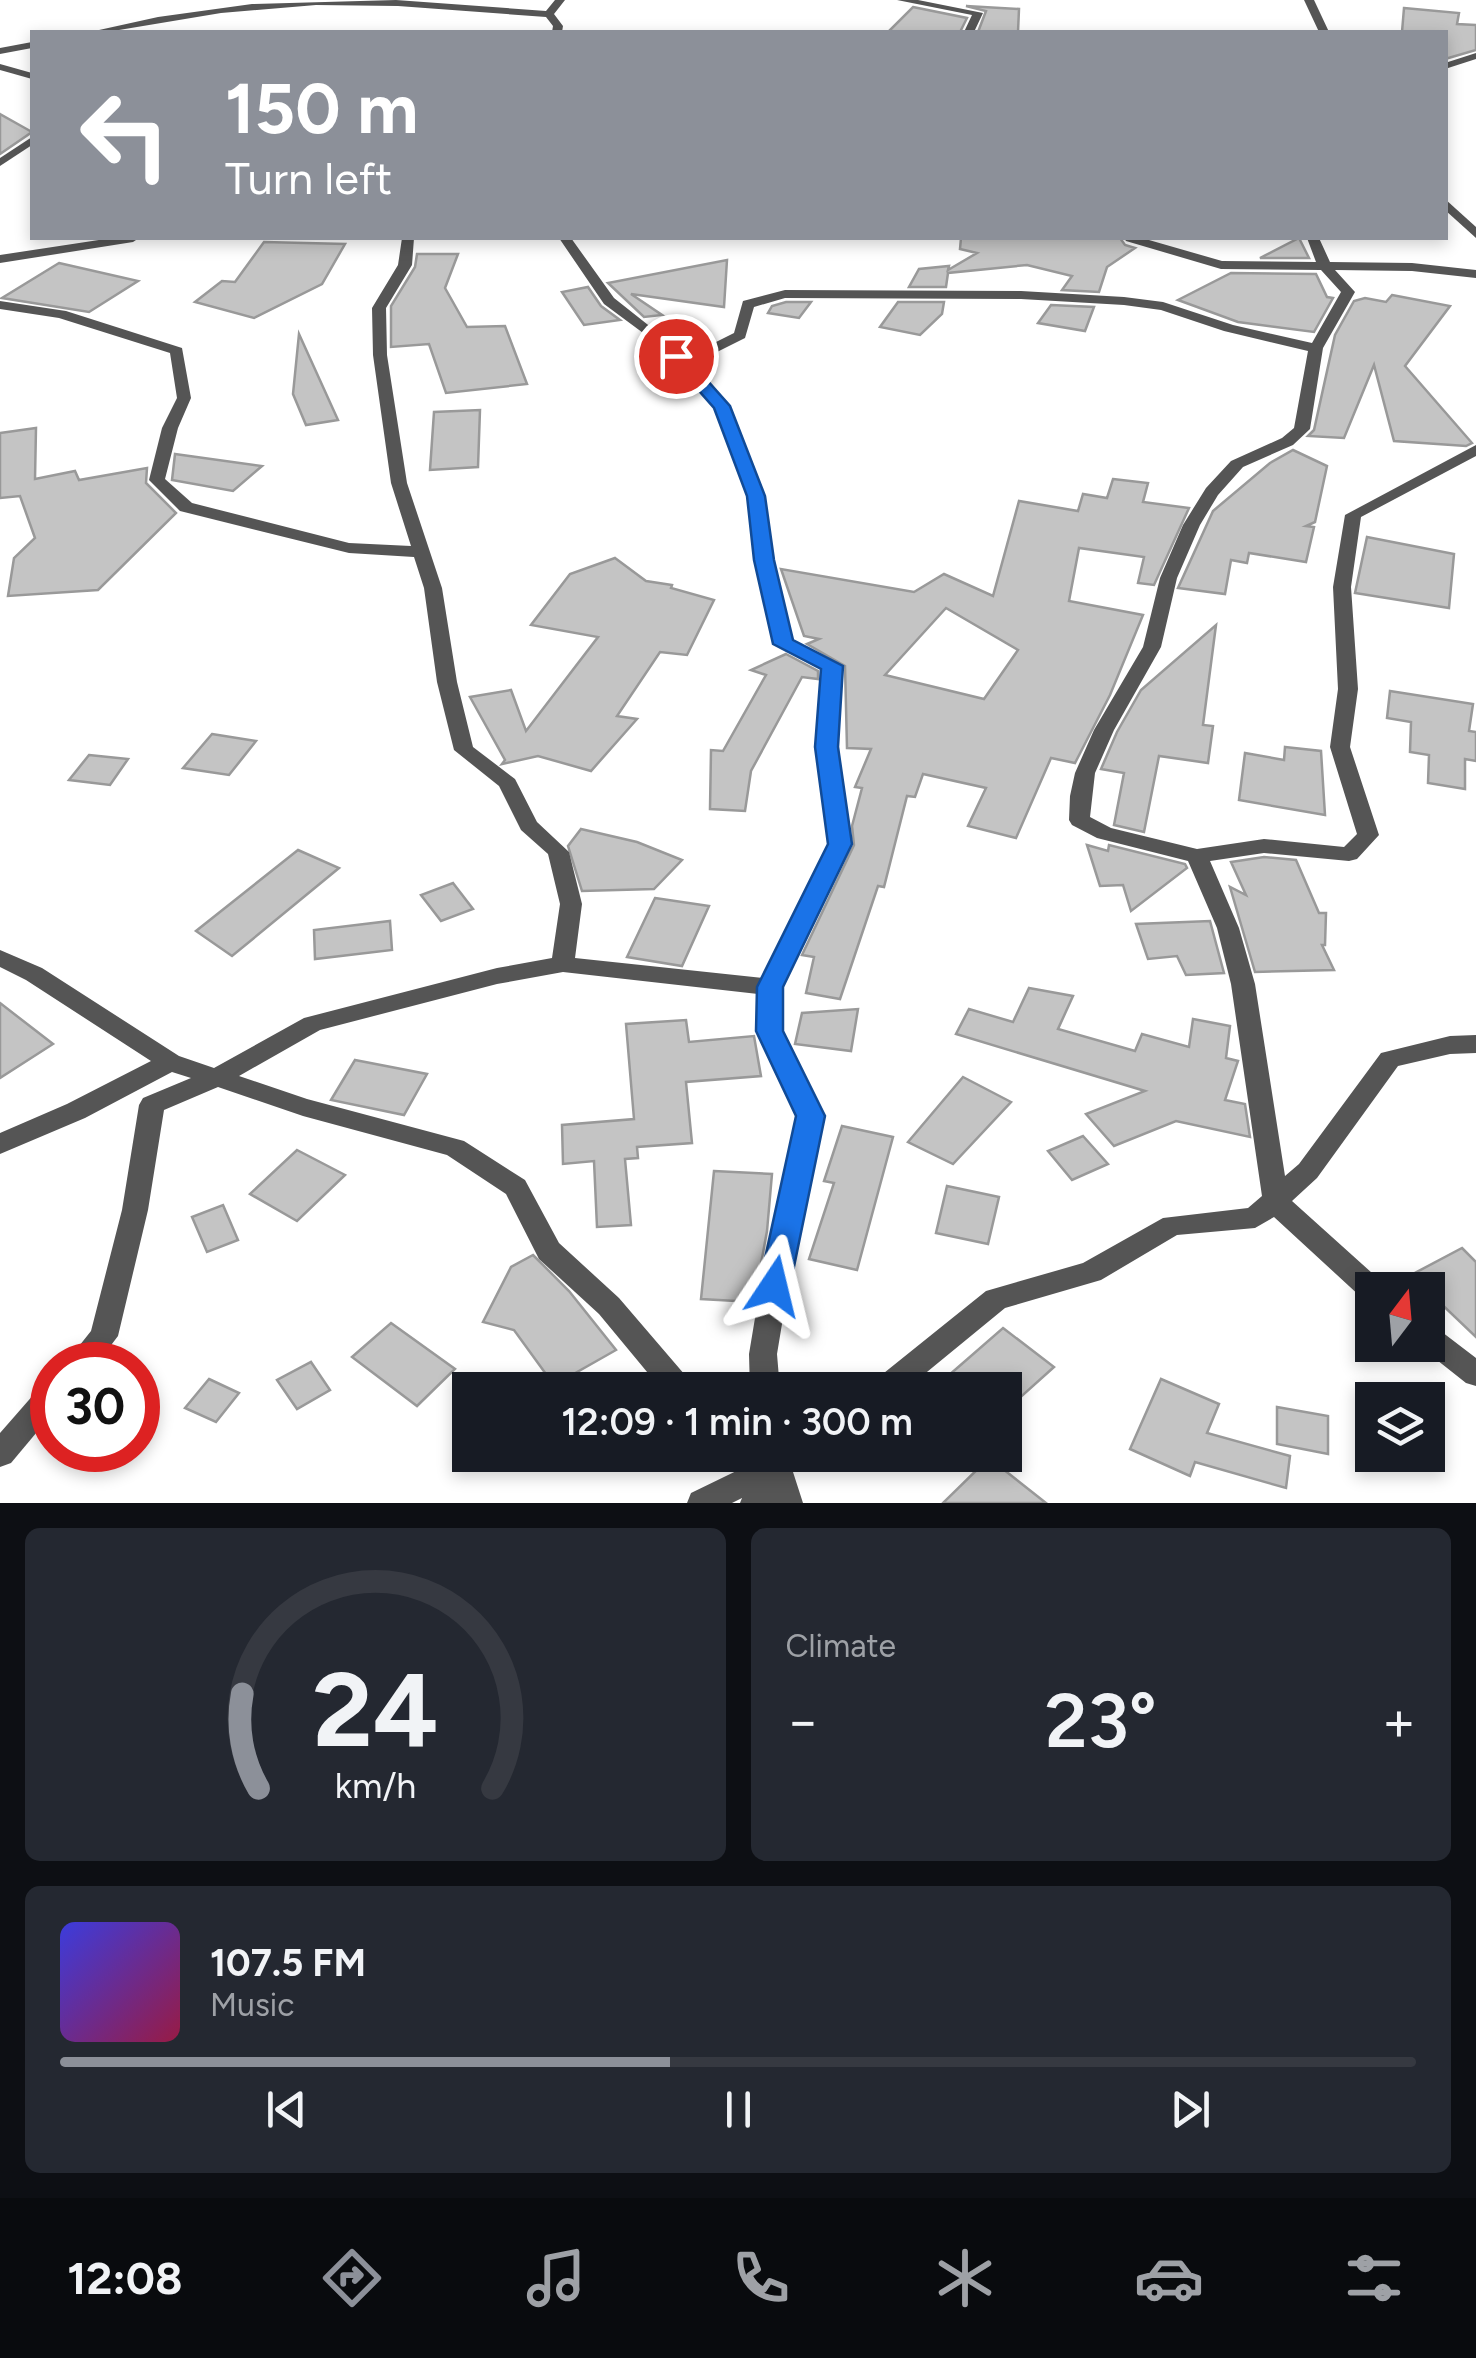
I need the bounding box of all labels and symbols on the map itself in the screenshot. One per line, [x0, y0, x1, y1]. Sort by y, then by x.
pin [634, 314, 719, 399]
position arrow [722, 1234, 826, 1338]
north arrow [1355, 1272, 1445, 1362]
speed limit sign: 30 [30, 1342, 160, 1472]

